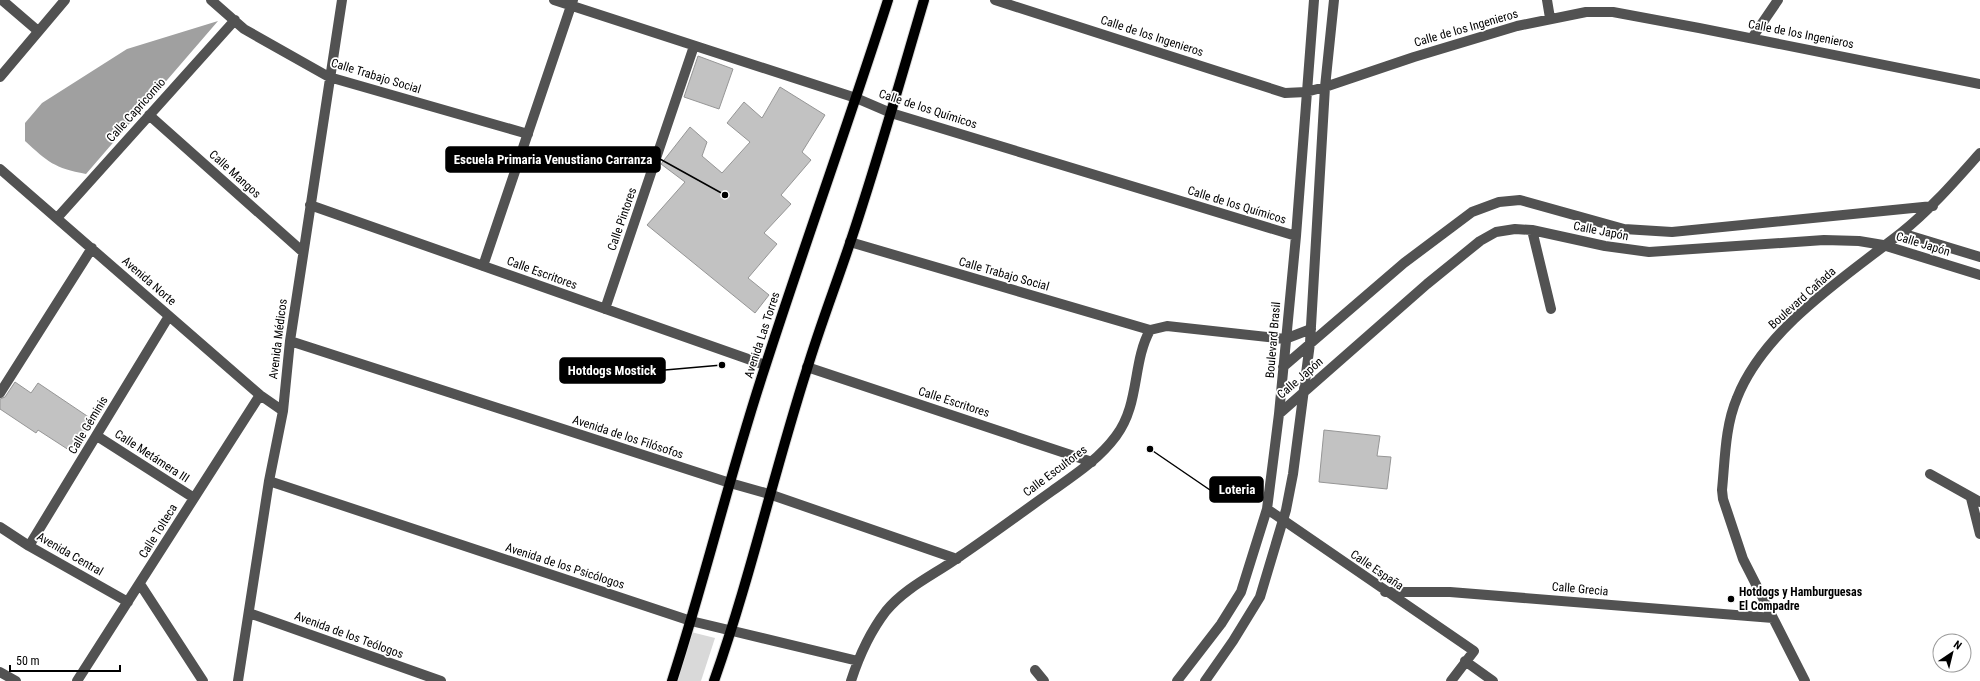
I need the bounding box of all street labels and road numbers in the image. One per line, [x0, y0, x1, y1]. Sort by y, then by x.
street label: Calle de los Ingenieros [1412, 6, 1520, 50]
street label: Calle de los Ingenieros [1099, 13, 1205, 59]
street label: Calle de los Ingenieros [1747, 17, 1855, 51]
street label: Calle Trabajo Social [329, 56, 423, 96]
street label: Calle Capricornio [104, 75, 168, 145]
street label: Calle de los Químicos [877, 87, 979, 131]
street label: Calle Mangos [206, 147, 264, 201]
street label: Calle de los Químicos [1186, 183, 1288, 227]
street label: Calle Pintores [605, 186, 639, 252]
street label: Calle Japón [1572, 219, 1630, 243]
street label: Calle Japón [1894, 229, 1952, 259]
street label: Avenida Norte [119, 254, 179, 308]
street label: Calle Escritores [505, 254, 579, 292]
street label: Calle Trabajo Social [957, 254, 1051, 294]
street label: Boulevard Cañada [1766, 264, 1839, 332]
street label: Avenida Las Torres [741, 290, 783, 380]
street label: Avenida Médicos [266, 298, 290, 380]
street label: Boulevard Brasil [1263, 301, 1283, 379]
street label: Calle Japón [1274, 354, 1326, 402]
street label: Calle Escritores [917, 384, 991, 420]
street label: Calle Géminis [65, 394, 111, 456]
street label: Avenida de los Filósofos [571, 412, 685, 462]
street label: Calle Metámera III [112, 427, 192, 485]
street label: Calle Escultores [1020, 443, 1090, 499]
street label: Calle Tolteca [136, 501, 180, 561]
street label: Avenida Central [34, 529, 106, 579]
street label: Avenida de los Psicólogos [504, 540, 626, 592]
street label: Calle España [1348, 547, 1406, 593]
street label: Calle Grecia [1551, 580, 1609, 598]
street label: Avenida de los Teólogos [293, 609, 405, 661]

